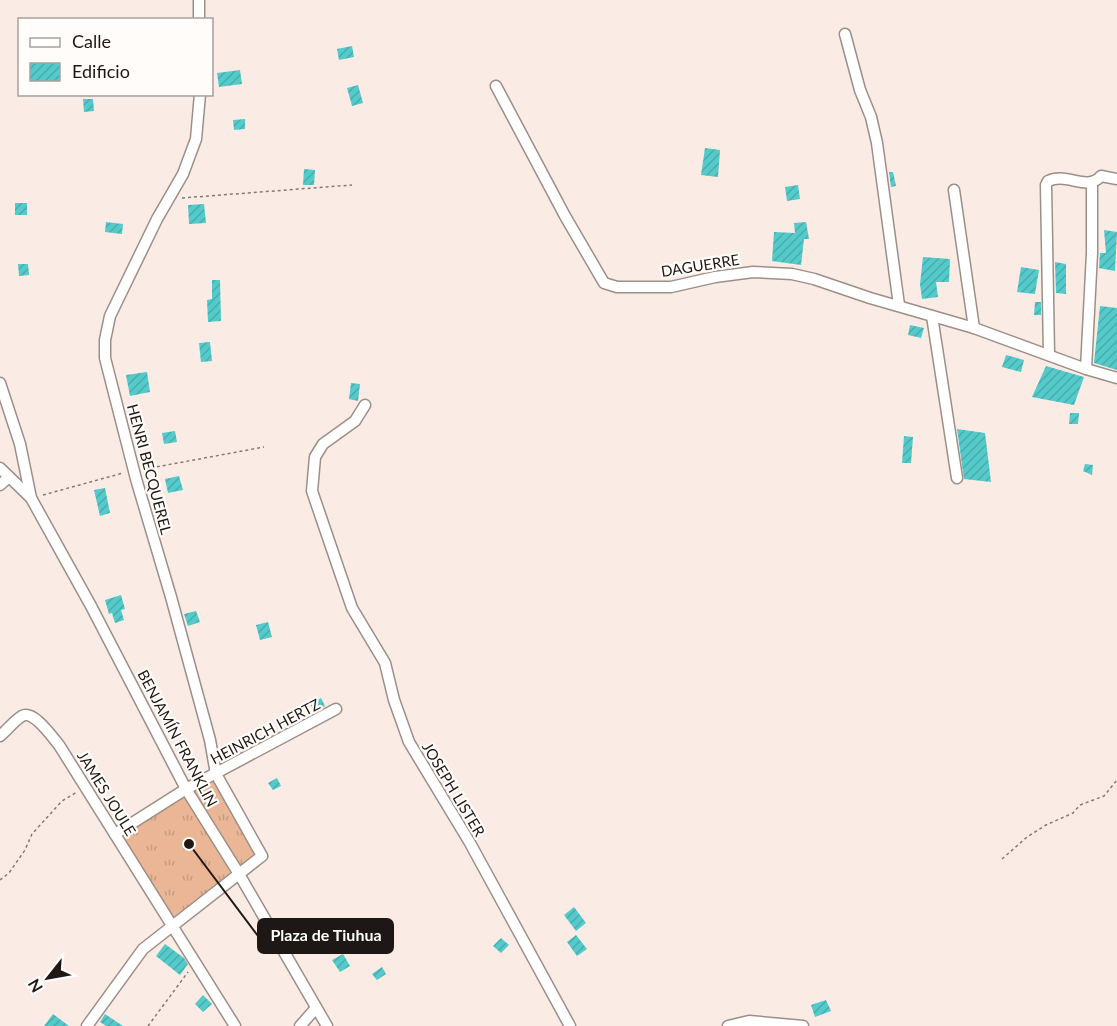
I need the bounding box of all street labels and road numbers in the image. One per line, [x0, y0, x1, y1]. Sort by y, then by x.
street label: DAGUERRE [660, 250, 740, 280]
street label: HENRI BECQUEREL [124, 402, 176, 537]
street label: BENJAMÍN FRANKLIN [134, 667, 222, 809]
street label: HEINRICH HERTZ [207, 694, 323, 768]
street label: JOSEPH LISTER [419, 739, 489, 840]
street label: JAMES JOULE [74, 747, 140, 839]

